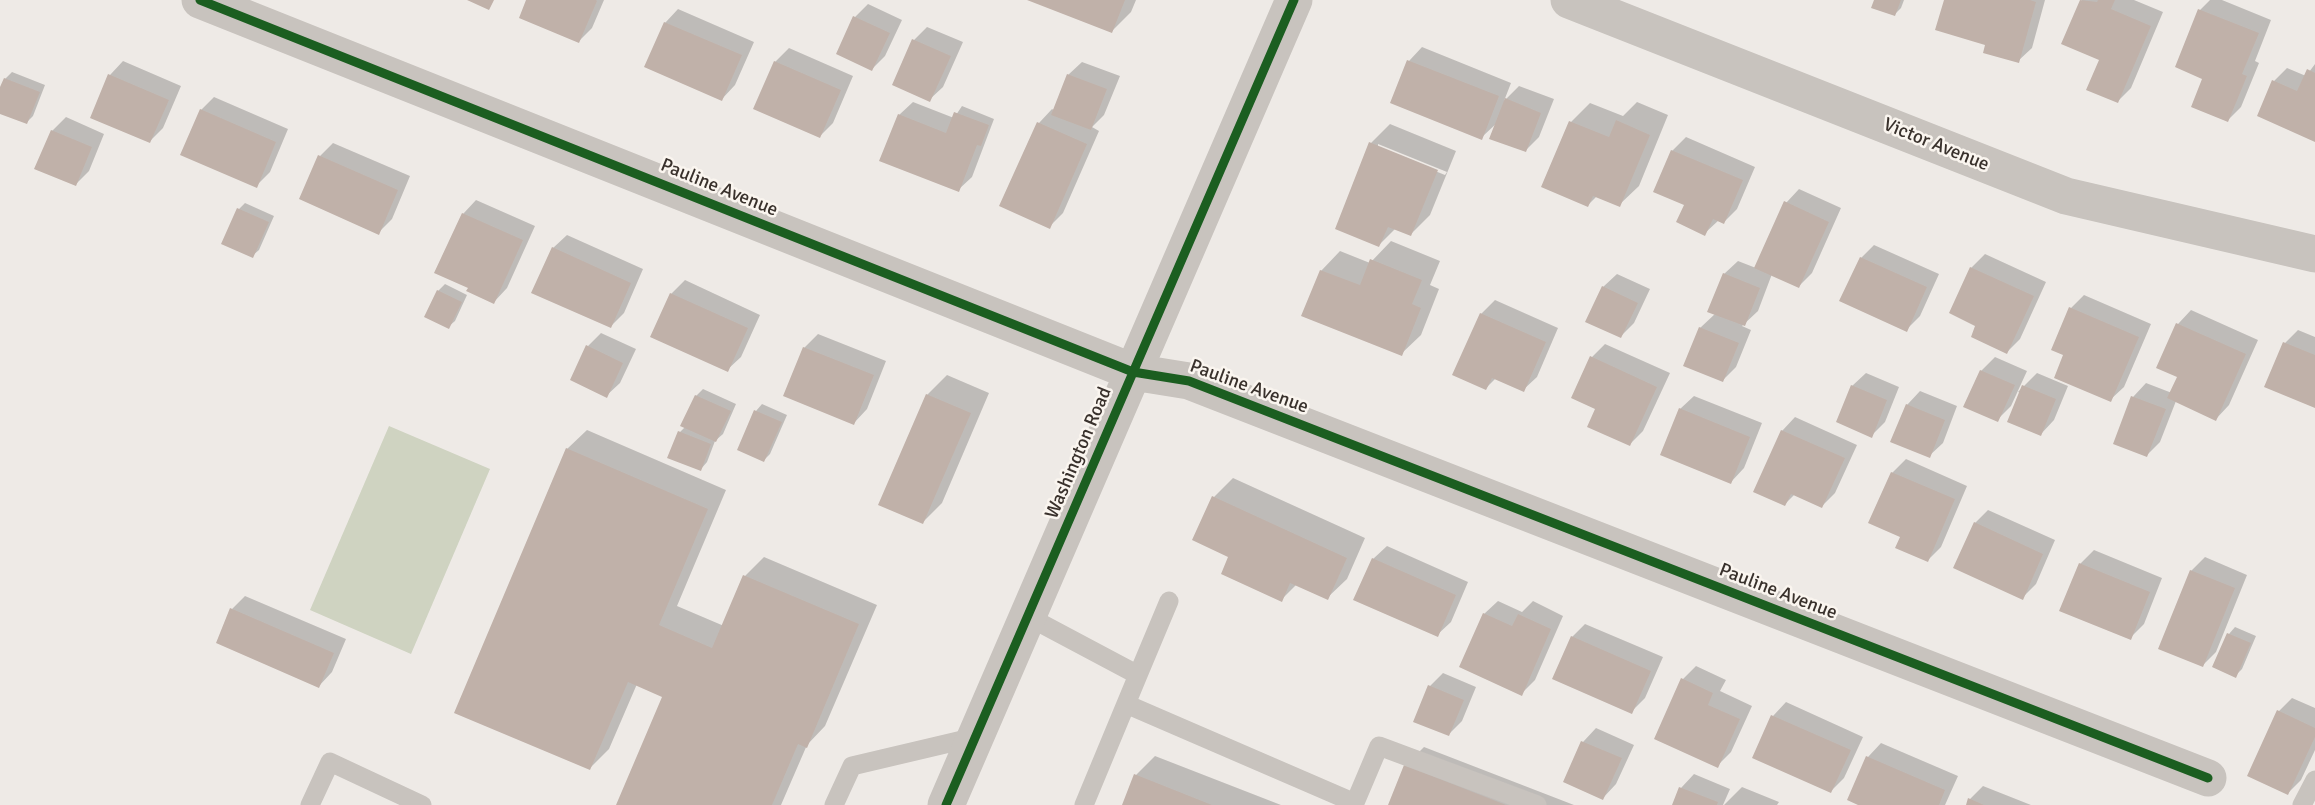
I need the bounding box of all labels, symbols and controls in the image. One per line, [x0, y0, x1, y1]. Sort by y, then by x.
street label: Victor Avenue [1880, 113, 1992, 177]
street label: Pauline Avenue [657, 154, 781, 222]
street label: Pauline Avenue [1187, 355, 1311, 419]
street label: Washington Road [1041, 384, 1117, 522]
street label: Pauline Avenue [1716, 559, 1840, 625]

